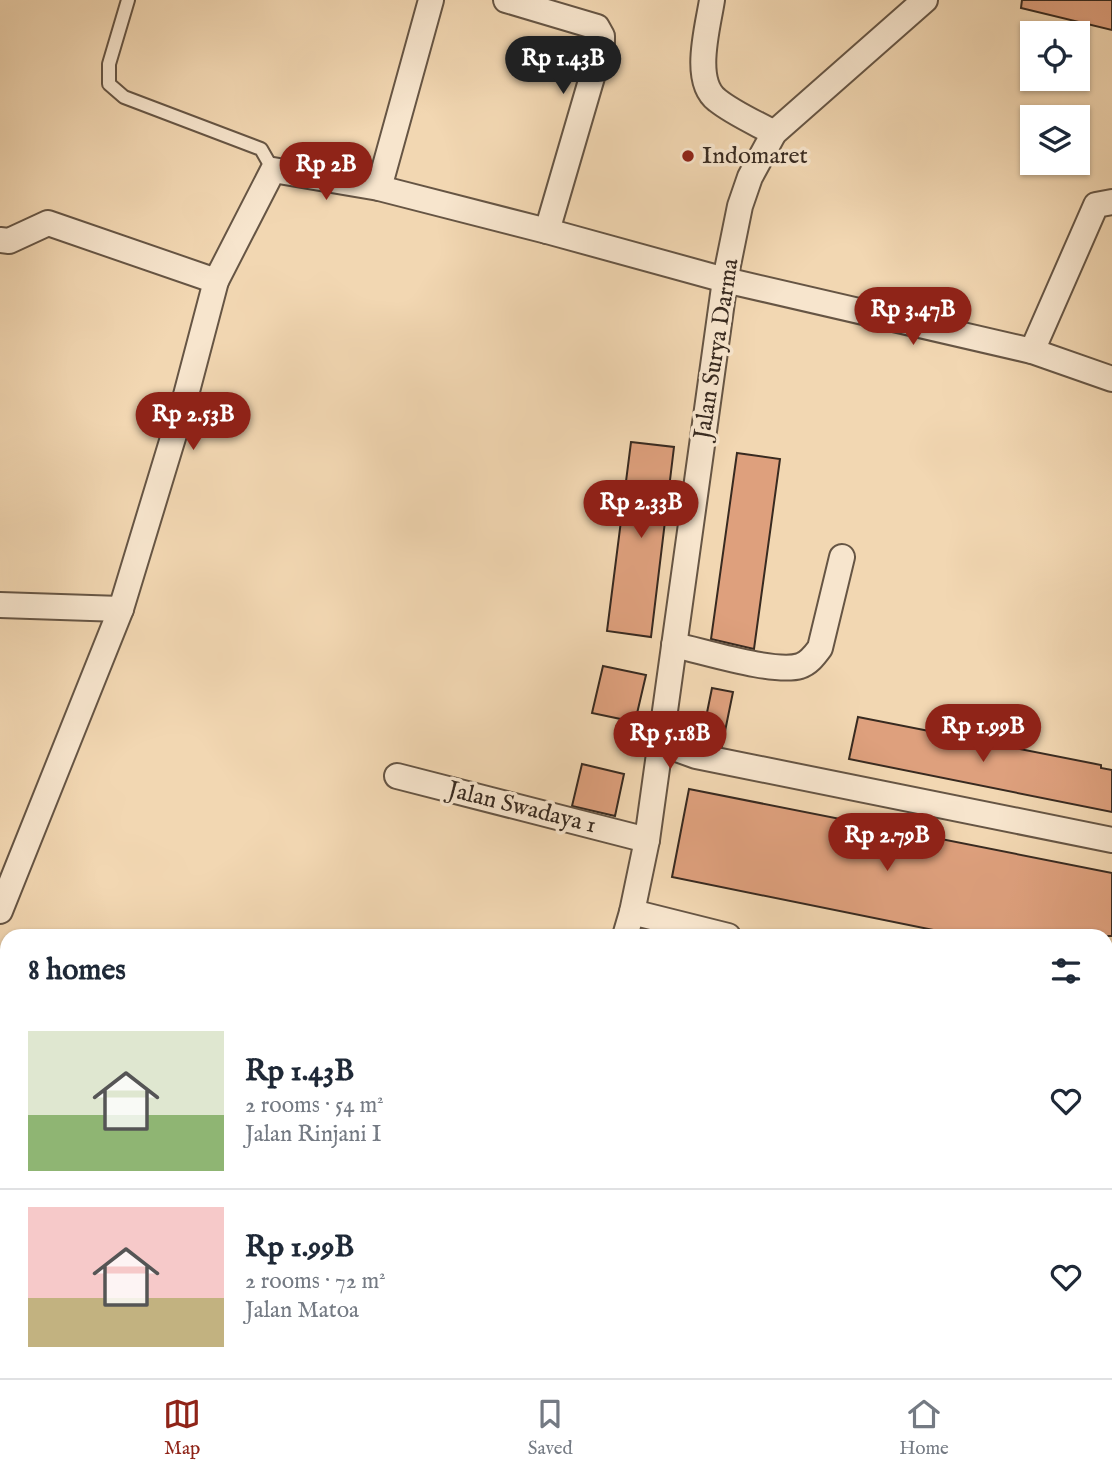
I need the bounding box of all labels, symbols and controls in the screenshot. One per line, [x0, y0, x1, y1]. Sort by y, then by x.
map controls [1020, 21, 1090, 175]
button: locate [1020, 21, 1090, 91]
pin: Rp 1.43B [491, 36, 635, 96]
text: Rp 1.43B [521, 44, 605, 73]
button: layers [1020, 105, 1090, 175]
place label: Indomaret [702, 141, 808, 172]
pin: Rp 2B [277, 142, 375, 202]
marker: Indomaret [680, 148, 696, 164]
text: Rp 2B [296, 150, 356, 179]
street label: Jalan Surya Darma [687, 256, 747, 445]
pin: Rp 3.47B [841, 288, 985, 347]
text: Rp 3.47B [870, 295, 956, 324]
pin: Rp 2.53B [121, 392, 265, 452]
text: Rp 2.53B [152, 400, 234, 429]
pin: Rp 2.33B [569, 480, 713, 540]
text: Rp 2.33B [600, 488, 683, 517]
pin: Rp 1.99B [911, 704, 1055, 764]
pin: Rp 5.18B [598, 712, 742, 771]
text: Rp 1.99B [941, 712, 1025, 741]
text: Rp 5.18B [630, 719, 710, 748]
street label: Jalan Swadaya 1 [442, 774, 599, 841]
pin: Rp 2.79B [815, 814, 959, 873]
text: Rp 2.79B [844, 821, 930, 850]
text: 8 homes [28, 952, 126, 990]
icon: filters [1047, 952, 1085, 990]
text: Rp 1.43B [245, 1053, 354, 1091]
icon: home [84, 1059, 168, 1143]
icon: heart [1047, 1082, 1085, 1120]
text: 2 rooms · 54 m² [245, 1091, 384, 1120]
text: Jalan Rinjani I [245, 1120, 382, 1149]
text: Rp 1.99B [245, 1229, 354, 1267]
icon: home [84, 1235, 168, 1319]
icon: heart [1047, 1258, 1085, 1296]
text: 2 rooms · 72 m² [245, 1267, 386, 1296]
text: Jalan Matoa [245, 1296, 359, 1325]
tab: Map [163, 1395, 201, 1461]
tab: Saved [528, 1395, 573, 1461]
tab: Home [899, 1395, 949, 1461]

